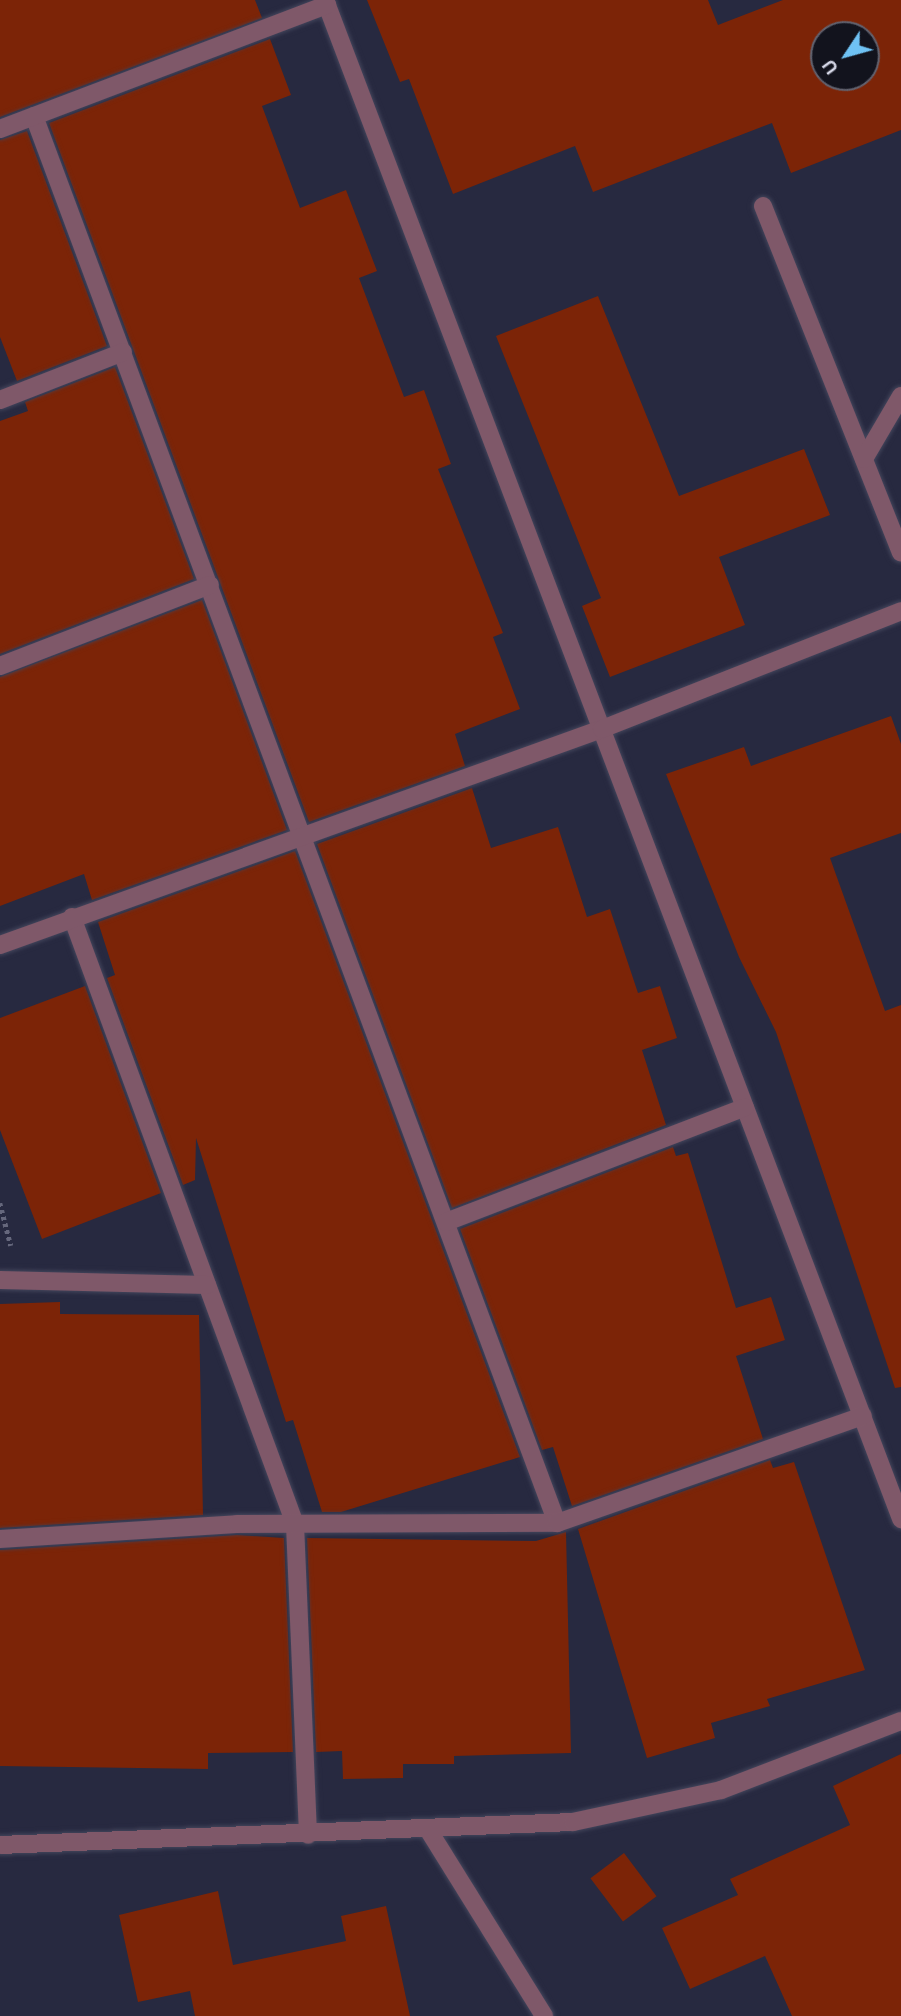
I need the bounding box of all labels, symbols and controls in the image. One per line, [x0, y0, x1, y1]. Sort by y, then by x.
north arrow [810, 21, 880, 91]
text: U [817, 55, 842, 79]

